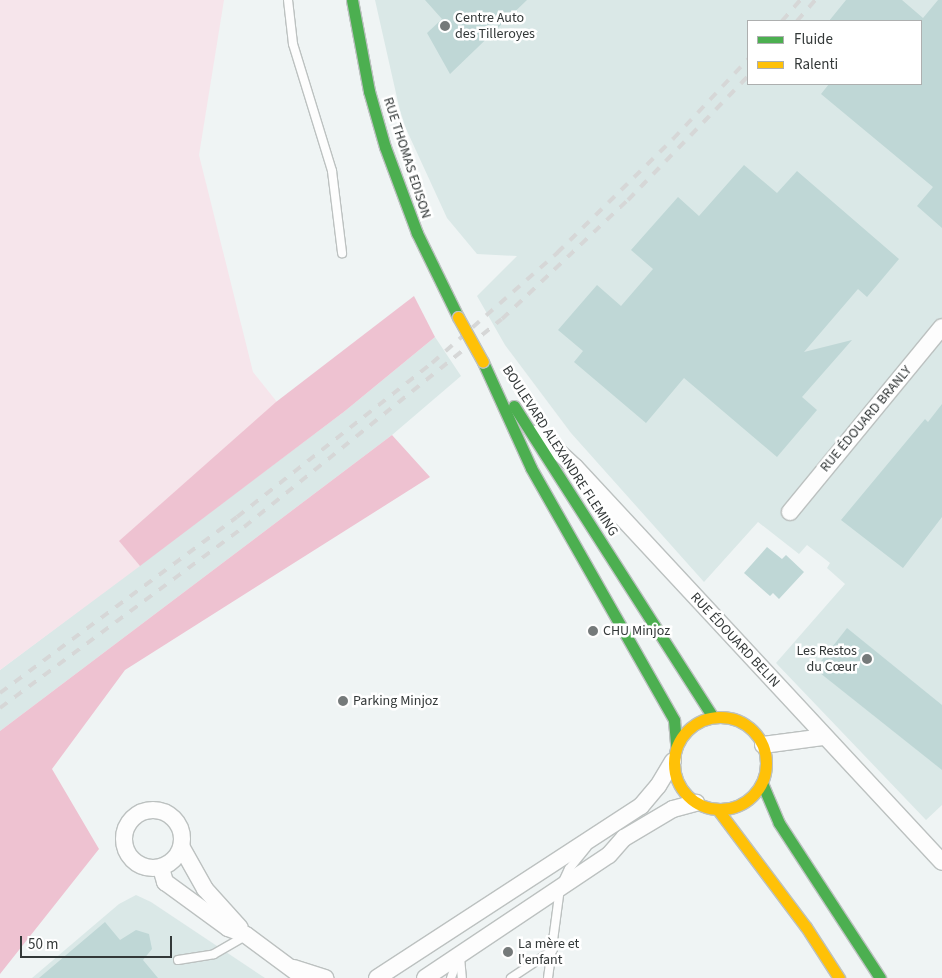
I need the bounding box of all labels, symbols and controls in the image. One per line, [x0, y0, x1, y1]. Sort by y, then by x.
place label: Centre Auto des Tilleroyes [455, 10, 535, 42]
marker: Centre Auto des Tilleroyes [439, 20, 451, 32]
legend [747, 20, 922, 85]
text: Fluide [794, 29, 833, 50]
text: Ralenti [794, 54, 838, 75]
street label: RUE THOMAS EDISON [379, 95, 435, 221]
street label: RUE ÉDOUARD BRANLY [817, 362, 915, 476]
street label: BOULEVARD ALEXANDRE FLEMING [499, 363, 621, 539]
street label: RUE ÉDOUARD BELIN [687, 589, 783, 691]
place label: CHU Minjoz [603, 623, 670, 639]
marker: CHU Minjoz [587, 625, 599, 637]
place label: Les Restos du Cœur [796, 643, 857, 676]
marker: Les Restos du Cœur [861, 653, 873, 665]
place label: Parking Minjoz [353, 693, 438, 709]
marker: Parking Minjoz [337, 695, 349, 707]
scale bar [22, 926, 175, 958]
text: 50 m [28, 934, 58, 955]
place label: La mère et l'enfant [518, 936, 579, 969]
marker: La mère et l'enfant [502, 946, 514, 958]

